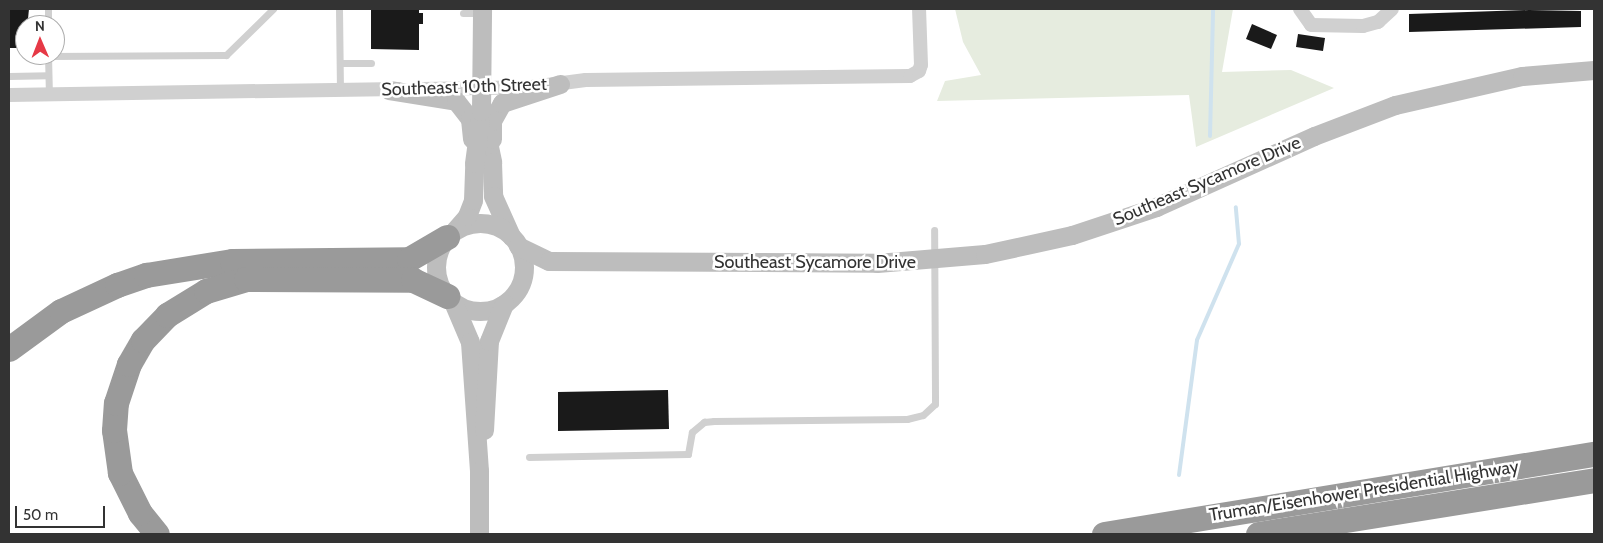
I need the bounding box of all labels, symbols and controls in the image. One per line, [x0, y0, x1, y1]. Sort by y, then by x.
north arrow [15, 15, 65, 65]
text: N [35, 17, 45, 35]
street label: Southeast 10th Street [381, 73, 547, 101]
street label: Southeast Sycamore Drive [1110, 132, 1304, 230]
street label: Southeast Sycamore Drive [714, 251, 916, 273]
street label: Truman/Eisenhower Presidential Highway [1208, 456, 1520, 526]
scale bar [18, 496, 108, 528]
text: 50 m [23, 506, 58, 524]

